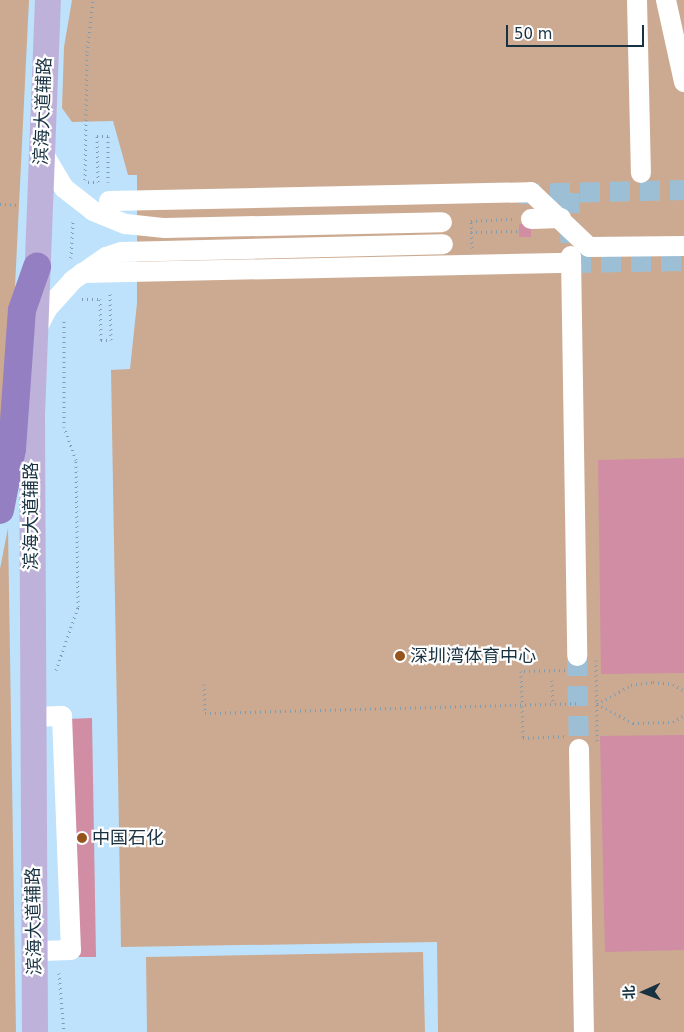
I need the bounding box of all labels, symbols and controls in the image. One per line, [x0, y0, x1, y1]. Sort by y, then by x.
scale bar [509, 15, 646, 47]
text: 50 m [514, 25, 552, 43]
street label: 滨海大道辅路 [30, 57, 56, 165]
street label: 滨海大道辅路 [20, 462, 42, 570]
place label: 深圳湾体育中心 [410, 645, 536, 667]
marker: 深圳湾体育中心 [394, 650, 406, 662]
place label: 中国石化 [92, 827, 164, 849]
marker: 中国石化 [76, 832, 88, 844]
street label: 滨海大道辅路 [22, 867, 46, 975]
north arrow [619, 967, 669, 1017]
text: 北 [621, 985, 637, 1000]

